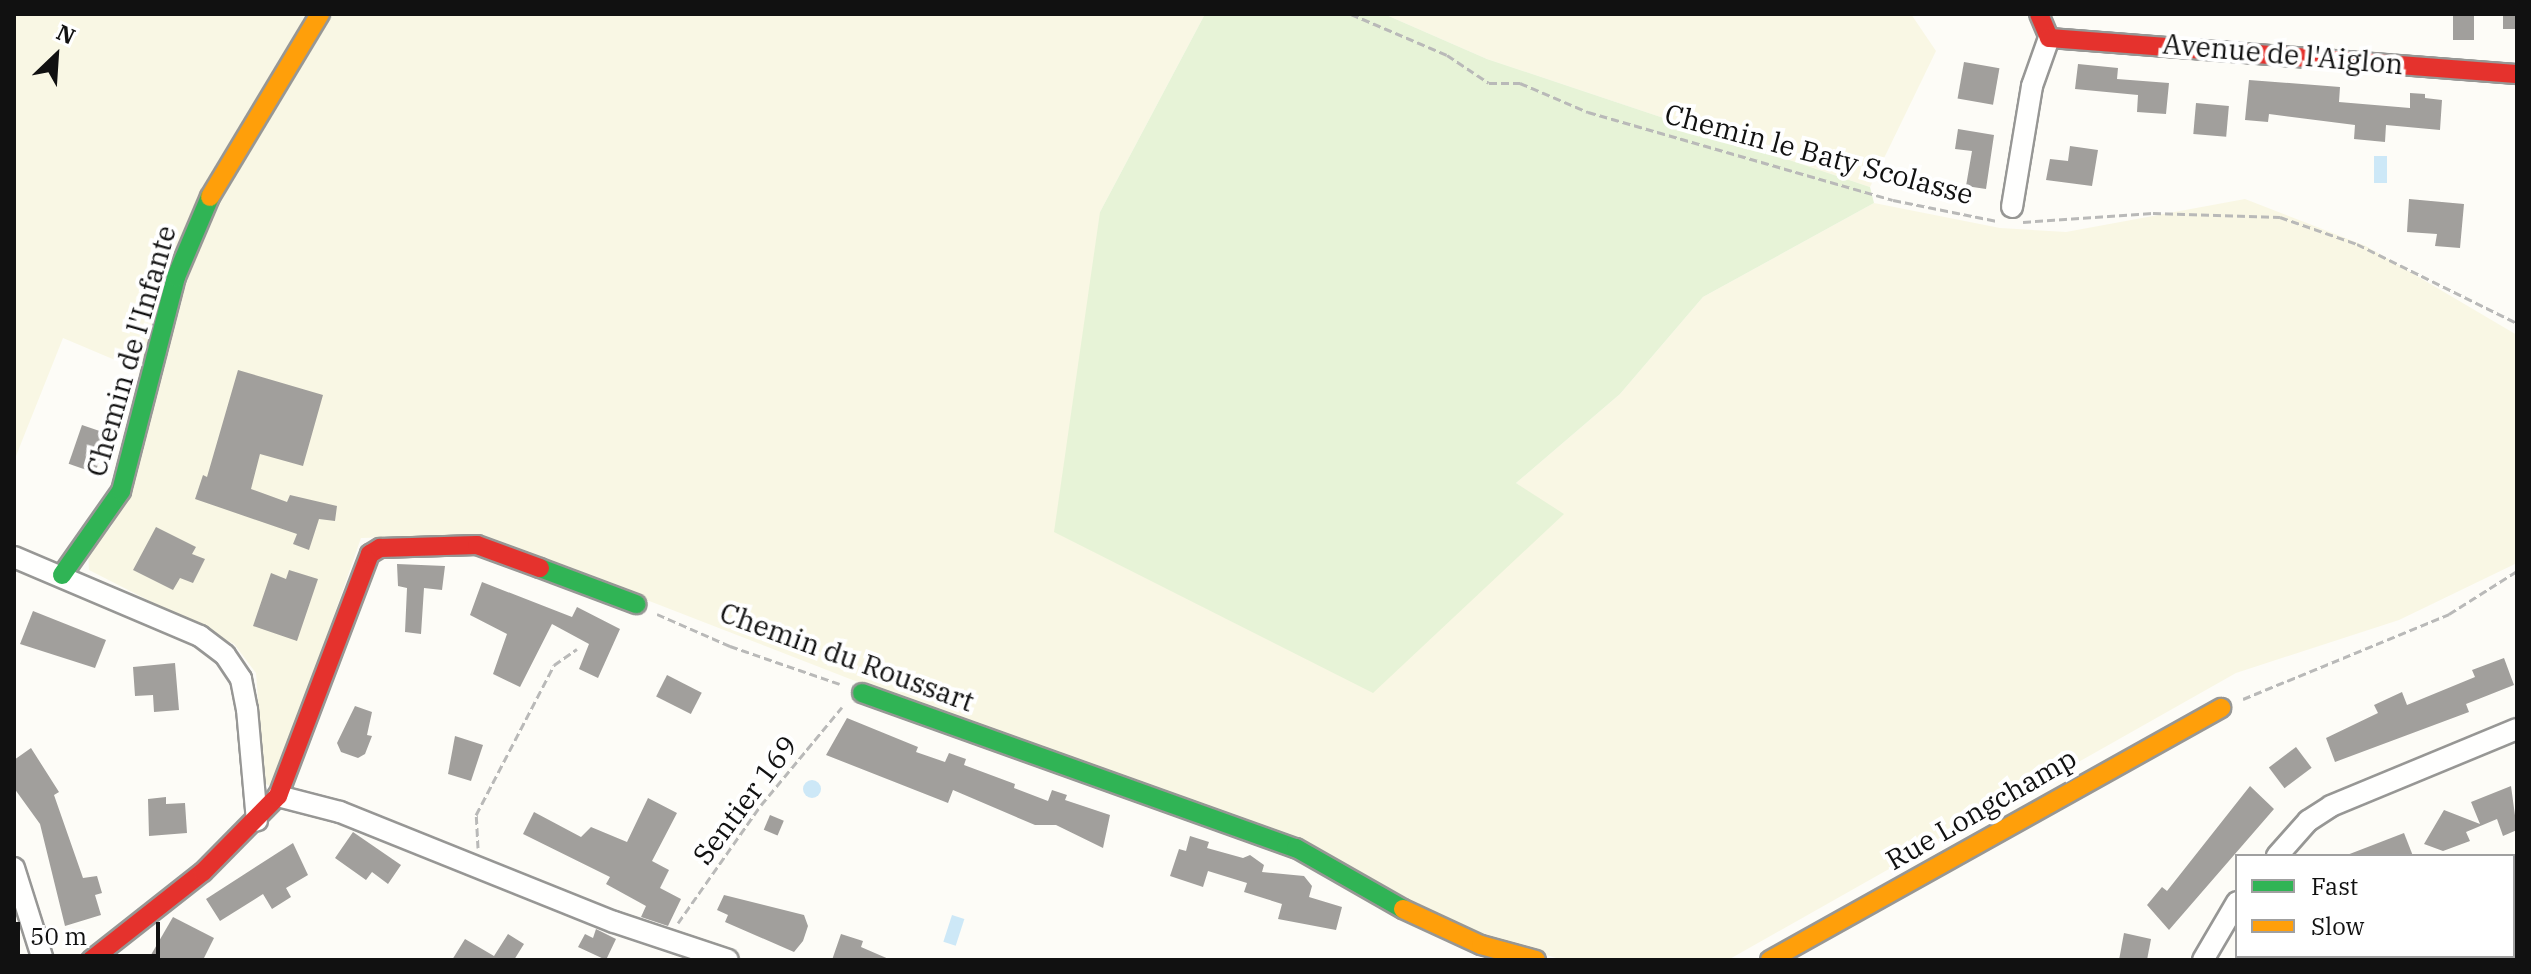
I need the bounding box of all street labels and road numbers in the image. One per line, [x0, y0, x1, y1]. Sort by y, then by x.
street label: Avenue de l'Aiglon [2161, 27, 2405, 81]
street label: Chemin le Baty Scolasse [1661, 97, 1977, 211]
street label: Chemin de l'Infante [79, 222, 183, 480]
street label: Chemin du Roussart [715, 595, 979, 719]
street label: Sentier 169 [686, 729, 804, 871]
street label: Rue Longchamp [1880, 741, 2082, 877]

